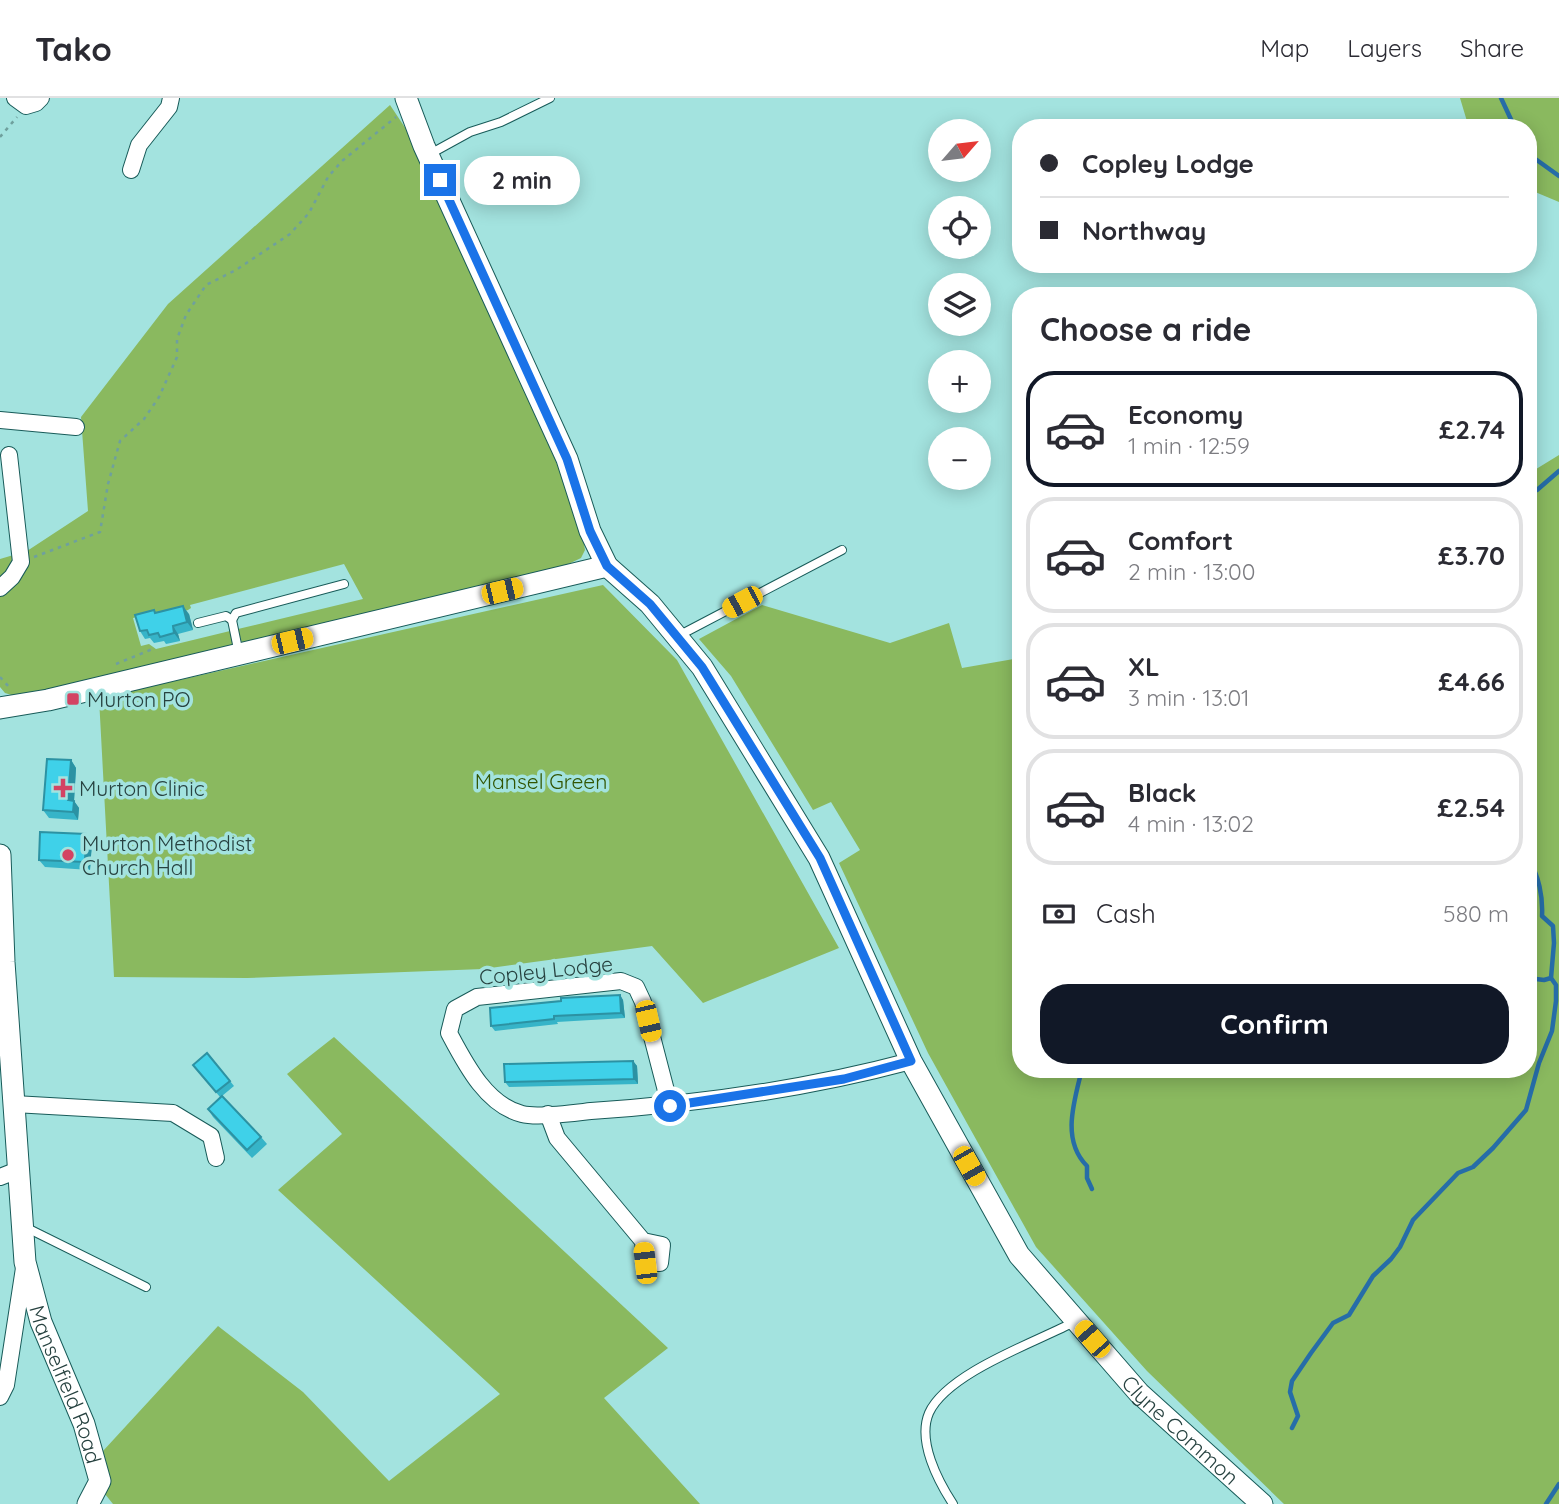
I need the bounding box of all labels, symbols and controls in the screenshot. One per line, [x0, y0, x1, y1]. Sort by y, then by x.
text: Tako [35, 28, 112, 69]
text: Map [1260, 33, 1309, 63]
text: Layers [1347, 33, 1422, 63]
text: Share [1460, 33, 1524, 63]
north arrow [928, 119, 990, 182]
map controls [928, 119, 991, 490]
text: Copley Lodge [1082, 147, 1254, 180]
callout: 2 min [464, 155, 580, 204]
route end [424, 164, 456, 196]
text: 2 min [492, 166, 552, 195]
button: locate [928, 196, 991, 259]
text: Northway [1082, 214, 1206, 247]
button: layers [928, 273, 991, 336]
text: Choose a ride [1040, 309, 1252, 349]
button: + [928, 350, 991, 413]
icon: car [1044, 398, 1107, 461]
text: Economy [1128, 398, 1243, 431]
text: £2.74 [1439, 413, 1505, 446]
button: − [928, 427, 991, 490]
text: 1 min · 12:59 [1128, 431, 1250, 460]
icon: car [1044, 524, 1107, 587]
text: Comfort [1128, 524, 1233, 557]
text: £3.70 [1438, 539, 1505, 572]
text: 2 min · 13:00 [1128, 557, 1256, 586]
car [480, 576, 525, 606]
car [719, 583, 766, 621]
car [270, 626, 315, 656]
icon: car [1044, 650, 1107, 713]
text: XL [1128, 650, 1160, 683]
text: £4.66 [1438, 665, 1505, 698]
text: 3 min · 13:01 [1128, 683, 1250, 712]
place label: Murton PO [87, 686, 191, 712]
marker: Murton PO [65, 691, 81, 707]
park label: Mansel Green [475, 768, 607, 794]
place label: Murton Clinic [79, 775, 205, 801]
icon: car [1044, 776, 1107, 839]
text: Black [1128, 776, 1197, 809]
marker: Murton Clinic [53, 778, 73, 798]
text: £2.54 [1437, 791, 1505, 824]
text: 4 min · 13:02 [1128, 809, 1254, 838]
place label: Murton Methodist Church Hall [82, 830, 252, 880]
marker: Murton Methodist Church Hall [60, 847, 76, 863]
icon: cash [1040, 895, 1078, 933]
text: Cash [1096, 897, 1156, 930]
text: 580 m [1443, 899, 1509, 928]
street label: Copley Lodge [478, 950, 614, 990]
button: Confirm [1040, 984, 1509, 1064]
car [634, 998, 663, 1044]
route start [654, 1090, 686, 1122]
car [950, 1143, 989, 1189]
car [633, 1241, 658, 1285]
street label: Manselfield Road [24, 1302, 107, 1466]
car [1071, 1316, 1114, 1362]
street label: Clyne Common [1116, 1370, 1244, 1490]

